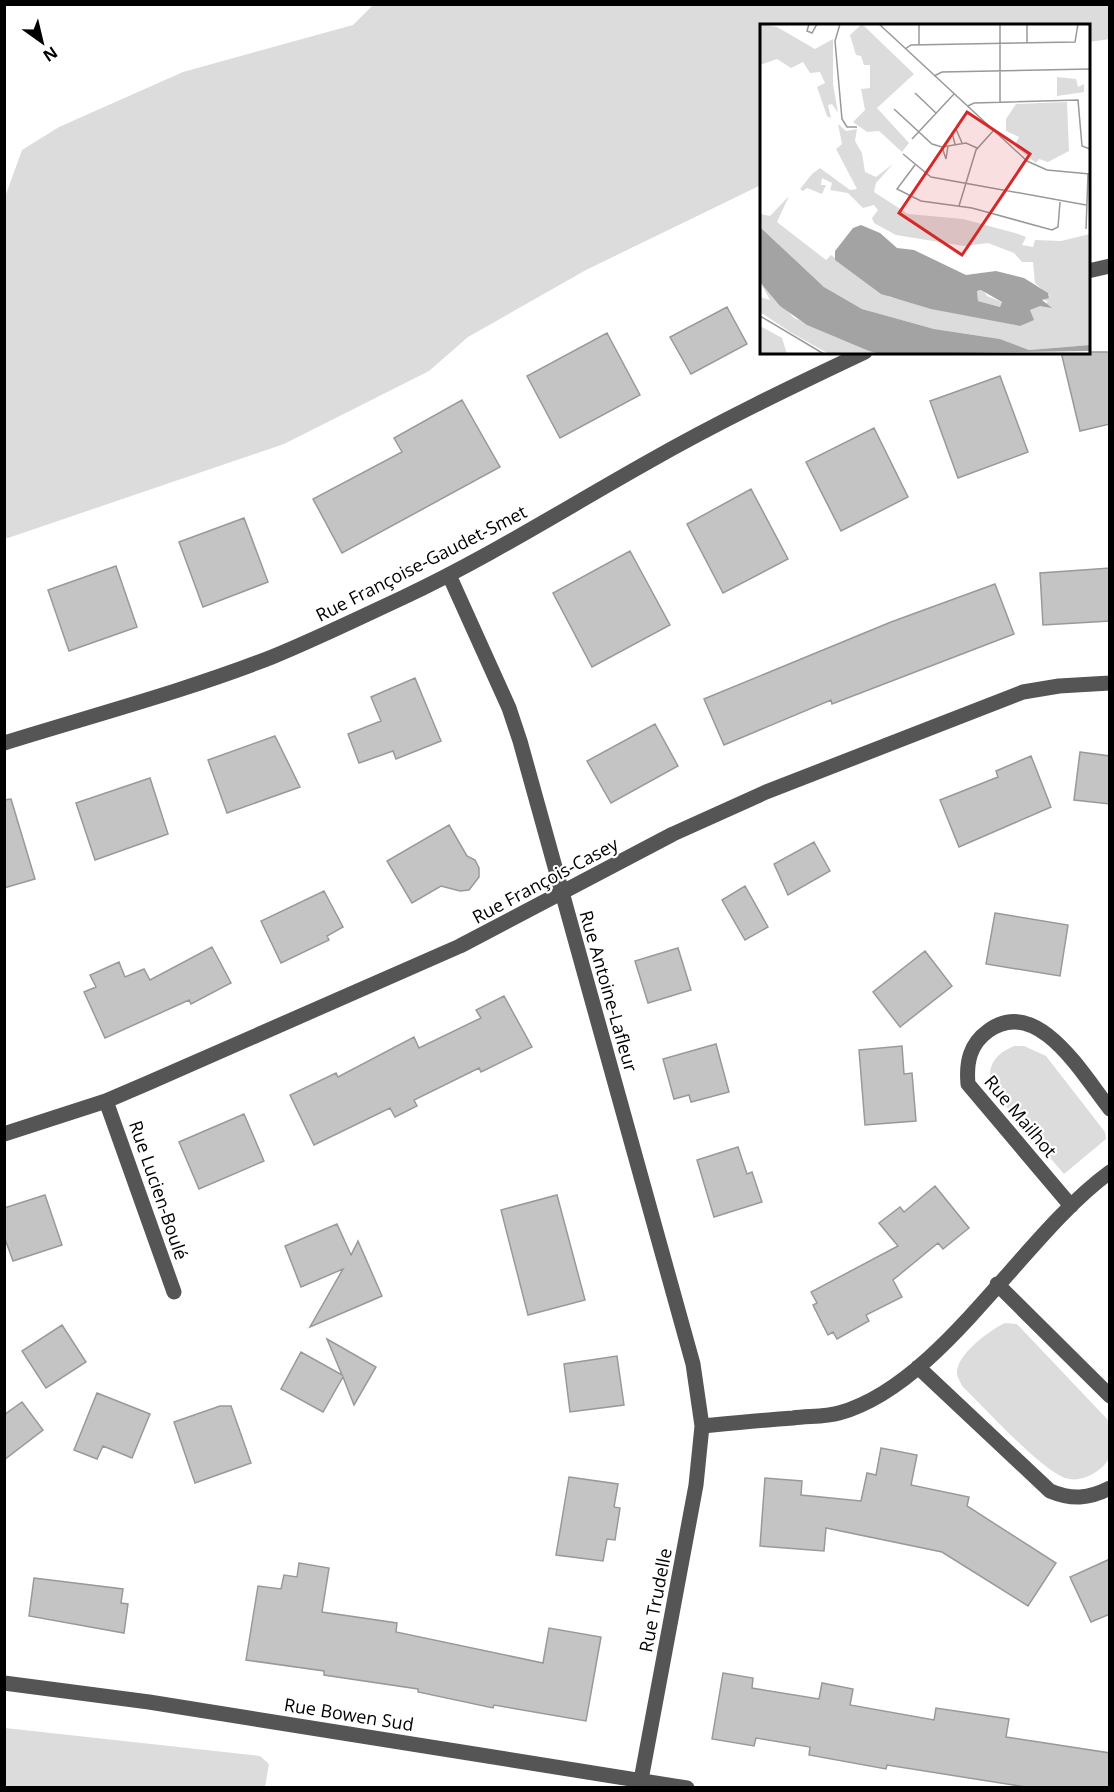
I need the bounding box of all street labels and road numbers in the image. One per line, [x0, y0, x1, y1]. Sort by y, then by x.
street label: Rue Françoise-Gaudet-Smet [311, 499, 531, 627]
street label: Rue François-Casey [468, 831, 623, 929]
street label: Rue Antoine-Lafleur [575, 908, 644, 1075]
street label: Rue Mailhot [980, 1070, 1062, 1162]
street label: Rue Lucien-Boulé [124, 1117, 194, 1263]
street label: Rue Trudelle [633, 1546, 677, 1654]
street label: Rue Bowen Sud [282, 1692, 416, 1736]

